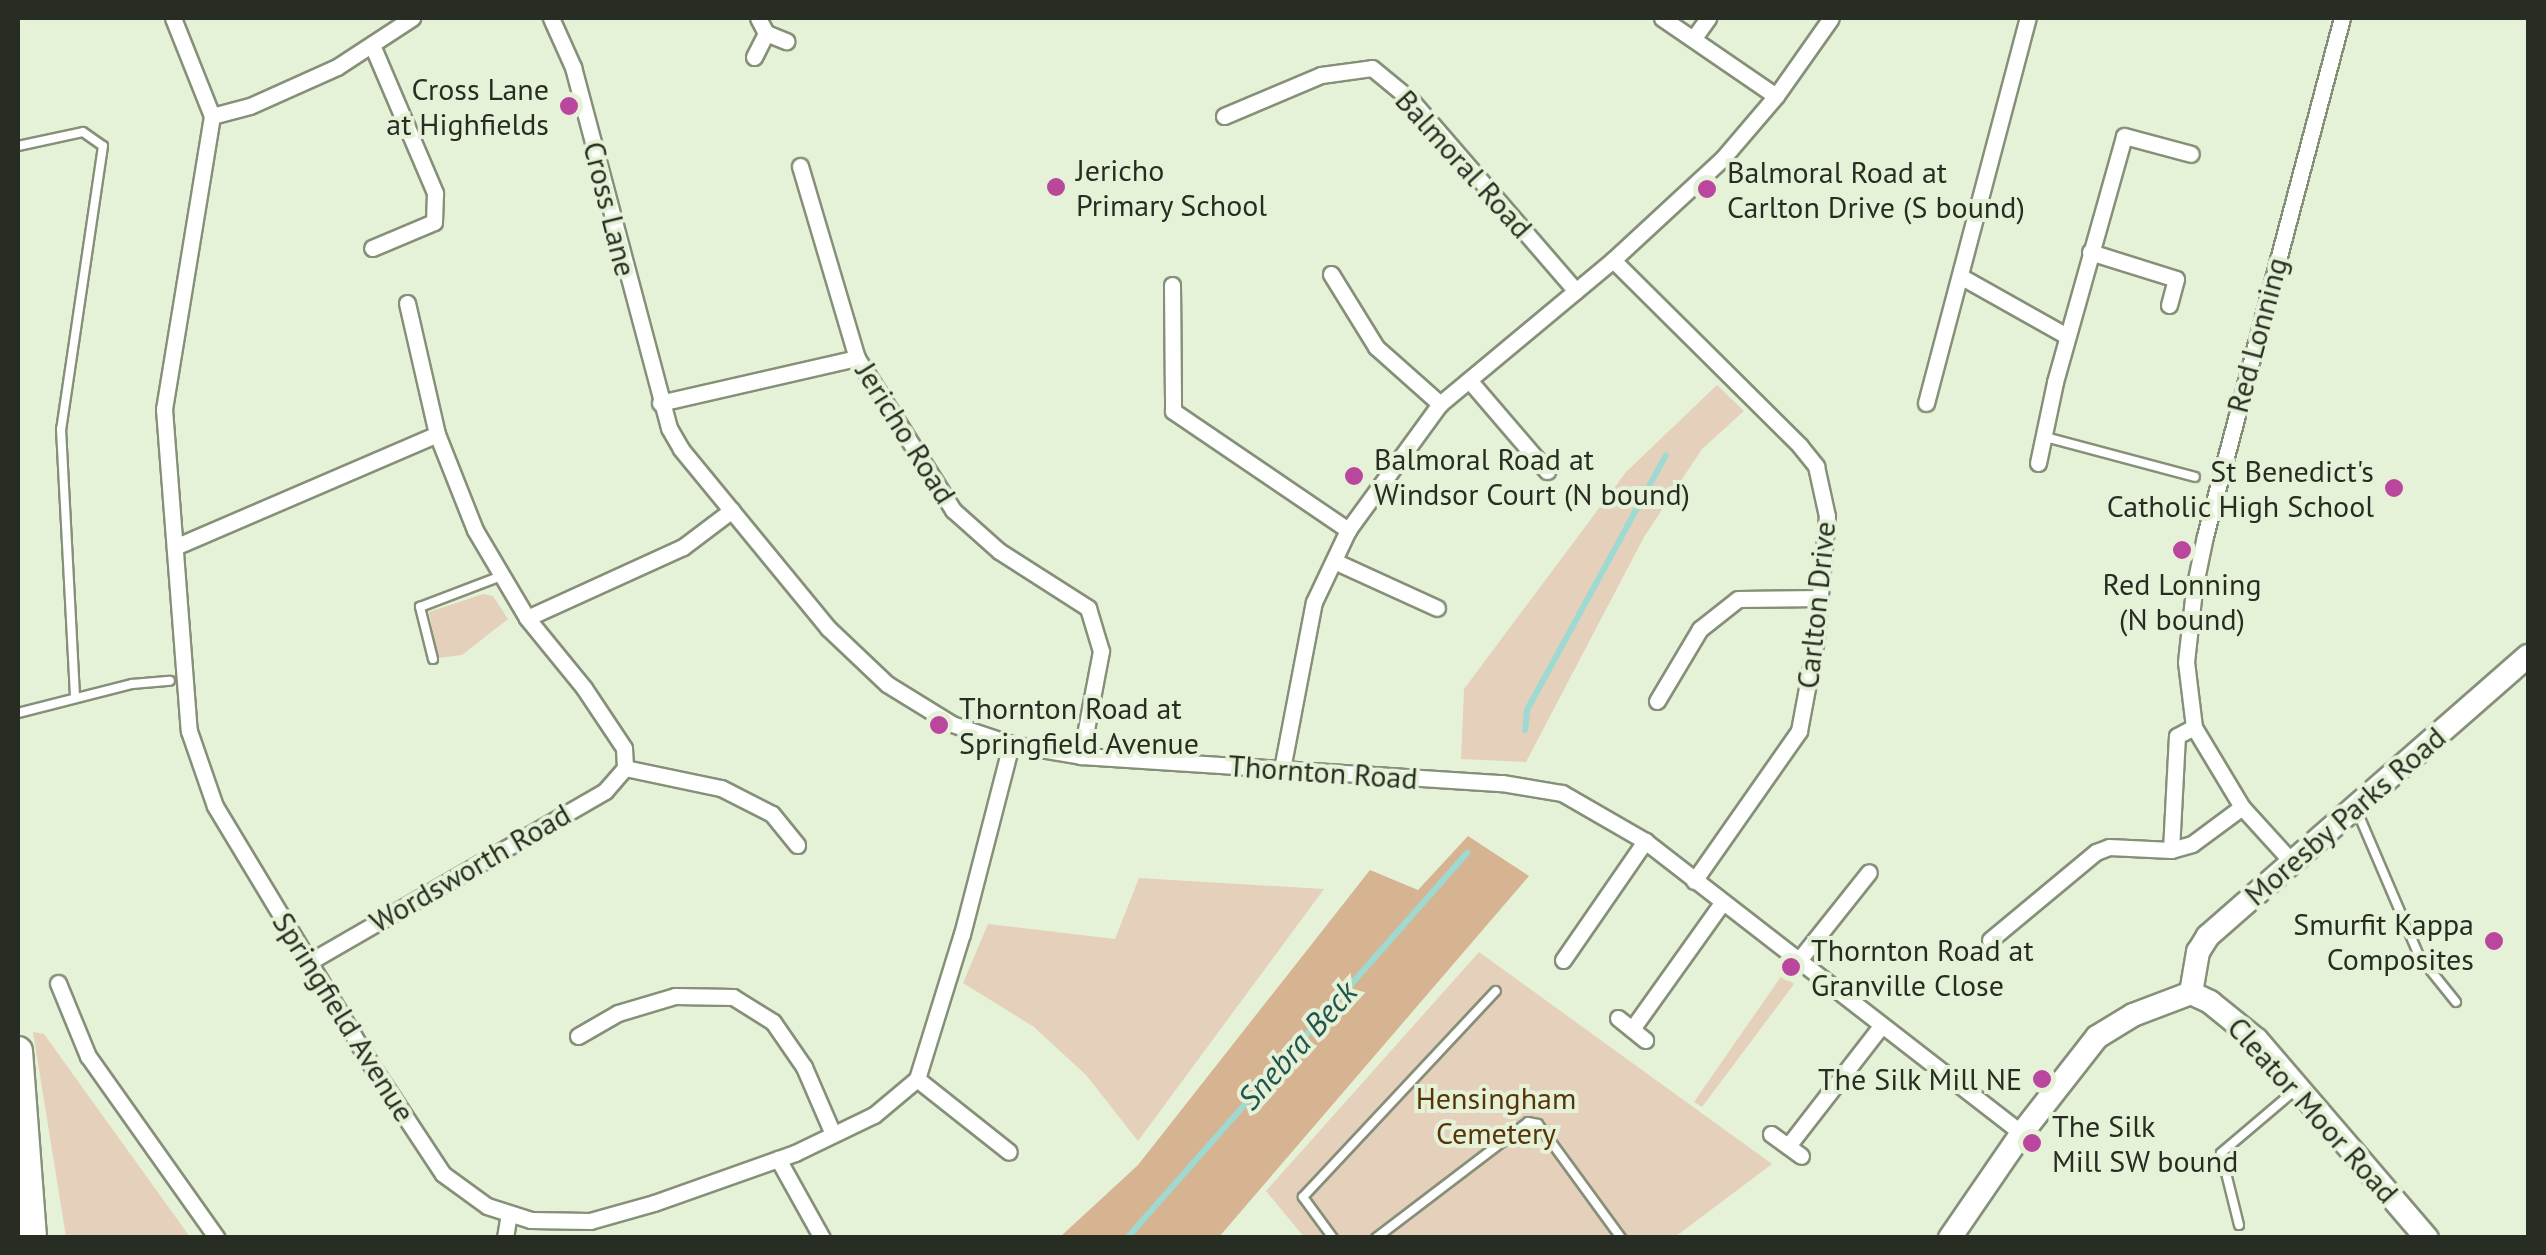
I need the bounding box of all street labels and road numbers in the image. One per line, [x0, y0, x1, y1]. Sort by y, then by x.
street label: Balmoral Road [1388, 82, 1540, 246]
street label: Cross Lane [576, 138, 644, 280]
street label: Red Lonning [2219, 254, 2295, 416]
street label: Jericho Road [848, 356, 964, 510]
street label: Carlton Drive [1789, 520, 1843, 690]
street label: Moresby Parks Road [2237, 719, 2453, 913]
street label: Thornton Road [1227, 747, 1419, 797]
street label: Wordsworth Road [363, 796, 577, 940]
street label: Springfield Avenue [265, 905, 423, 1129]
street label: Cleator Moor Road [2220, 1010, 2406, 1210]

